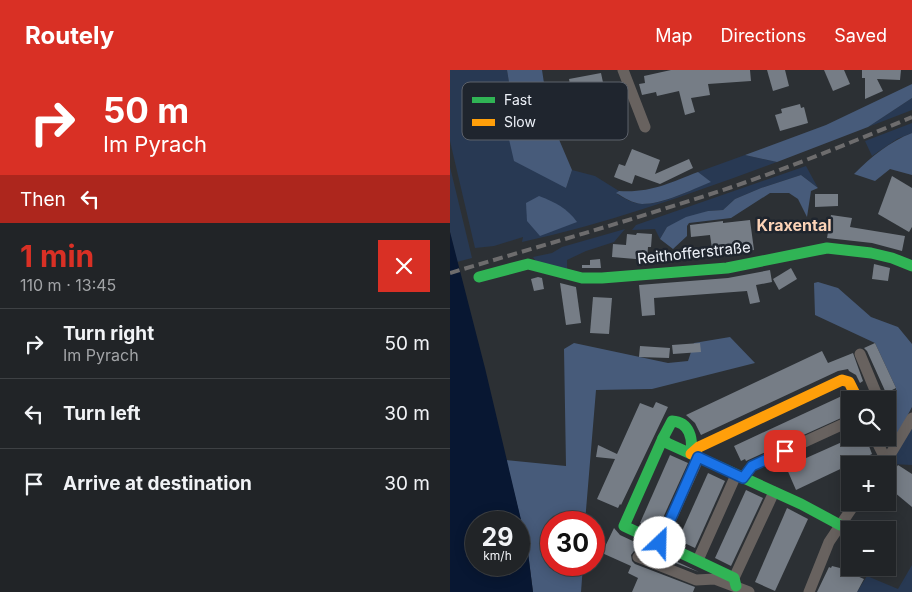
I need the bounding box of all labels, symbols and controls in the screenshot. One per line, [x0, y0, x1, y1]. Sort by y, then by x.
text: Routely [25, 21, 114, 50]
text: Map [655, 25, 693, 46]
text: Directions [721, 25, 806, 46]
text: Saved [834, 25, 887, 46]
legend [462, 82, 628, 140]
text: 50 m [103, 89, 189, 131]
icon: right [20, 90, 85, 155]
text: Fast [504, 91, 532, 108]
text: Slow [504, 113, 536, 130]
text: Im Pyrach [103, 131, 207, 157]
icon: left [76, 185, 104, 213]
text: Then [20, 188, 66, 211]
district label: Kraxental [756, 215, 832, 235]
street label: Reithofferstraße [636, 237, 752, 268]
text: 1 min [20, 238, 94, 274]
button: close [378, 240, 430, 292]
text: 110 m · 13:45 [20, 275, 116, 295]
text: Turn right [63, 322, 154, 345]
icon: right [20, 330, 48, 358]
text: 50 m [384, 332, 430, 355]
text: Im Pyrach [63, 345, 139, 365]
map controls [841, 391, 896, 576]
button: search [841, 391, 896, 446]
icon: left [20, 400, 48, 428]
text: Turn left [63, 402, 141, 425]
text: 30 m [384, 402, 430, 425]
pin [764, 430, 806, 472]
icon: arrive [771, 437, 799, 465]
button: + [841, 456, 896, 511]
icon: arrive [20, 470, 48, 498]
text: Arrive at destination [63, 472, 252, 495]
text: 30 m [384, 472, 430, 495]
speed limit sign: 30 [540, 511, 605, 576]
position arrow [633, 516, 685, 568]
button: − [841, 521, 896, 576]
text: 29 [482, 522, 513, 552]
text: km/h [483, 548, 512, 563]

